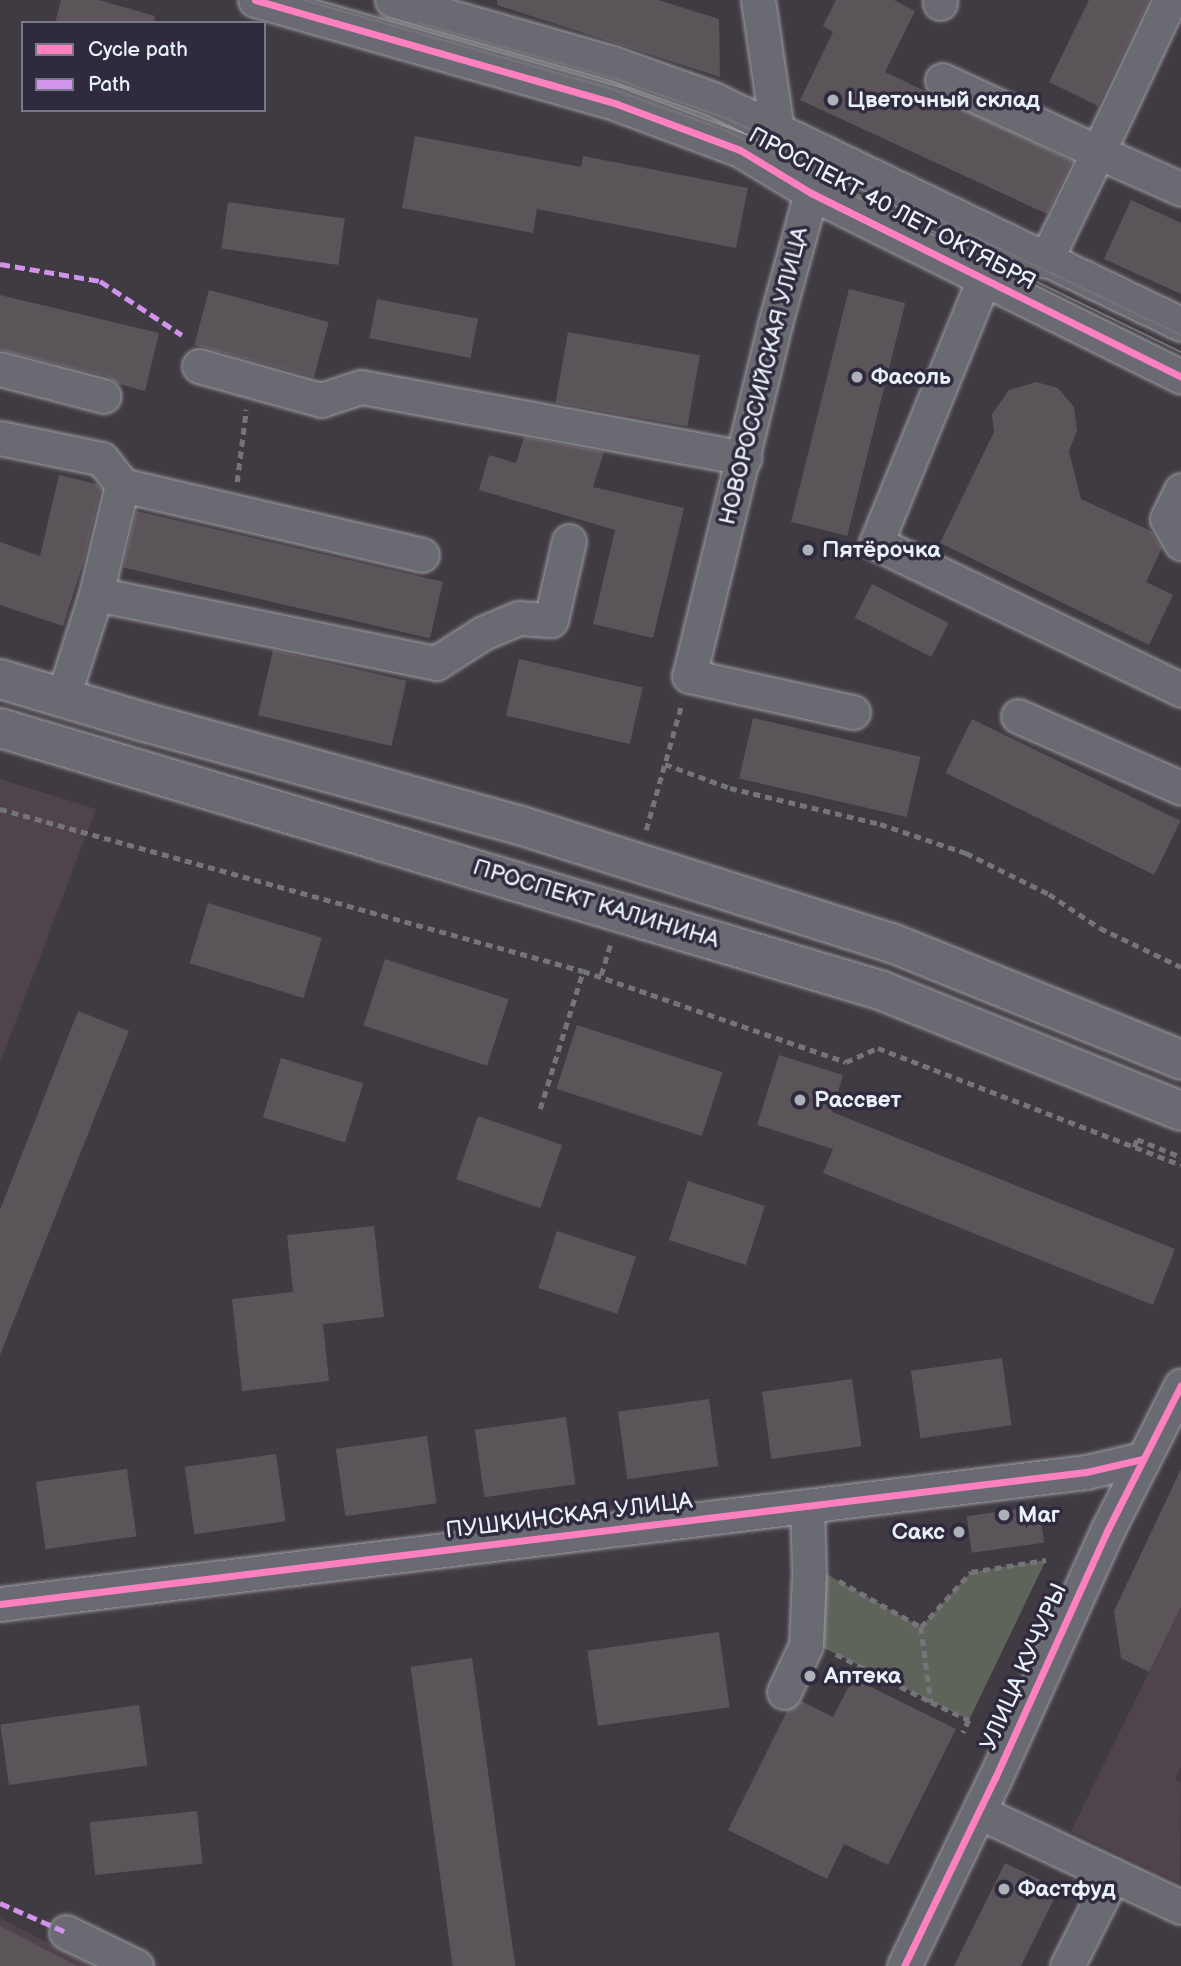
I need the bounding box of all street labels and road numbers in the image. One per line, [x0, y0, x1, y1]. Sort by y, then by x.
street label: ПРОСПЕКТ 40 ЛЕТ ОКТЯБРЯ [744, 121, 1040, 297]
street label: НОВОРОССИЙСКАЯ УЛИЦА [714, 224, 814, 528]
street label: ПРОСПЕКТ КАЛИНИНА [470, 853, 722, 955]
street label: ПУШКИНСКАЯ УЛИЦА [444, 1487, 694, 1545]
street label: УЛИЦА КУЧУРЫ [975, 1579, 1073, 1755]

